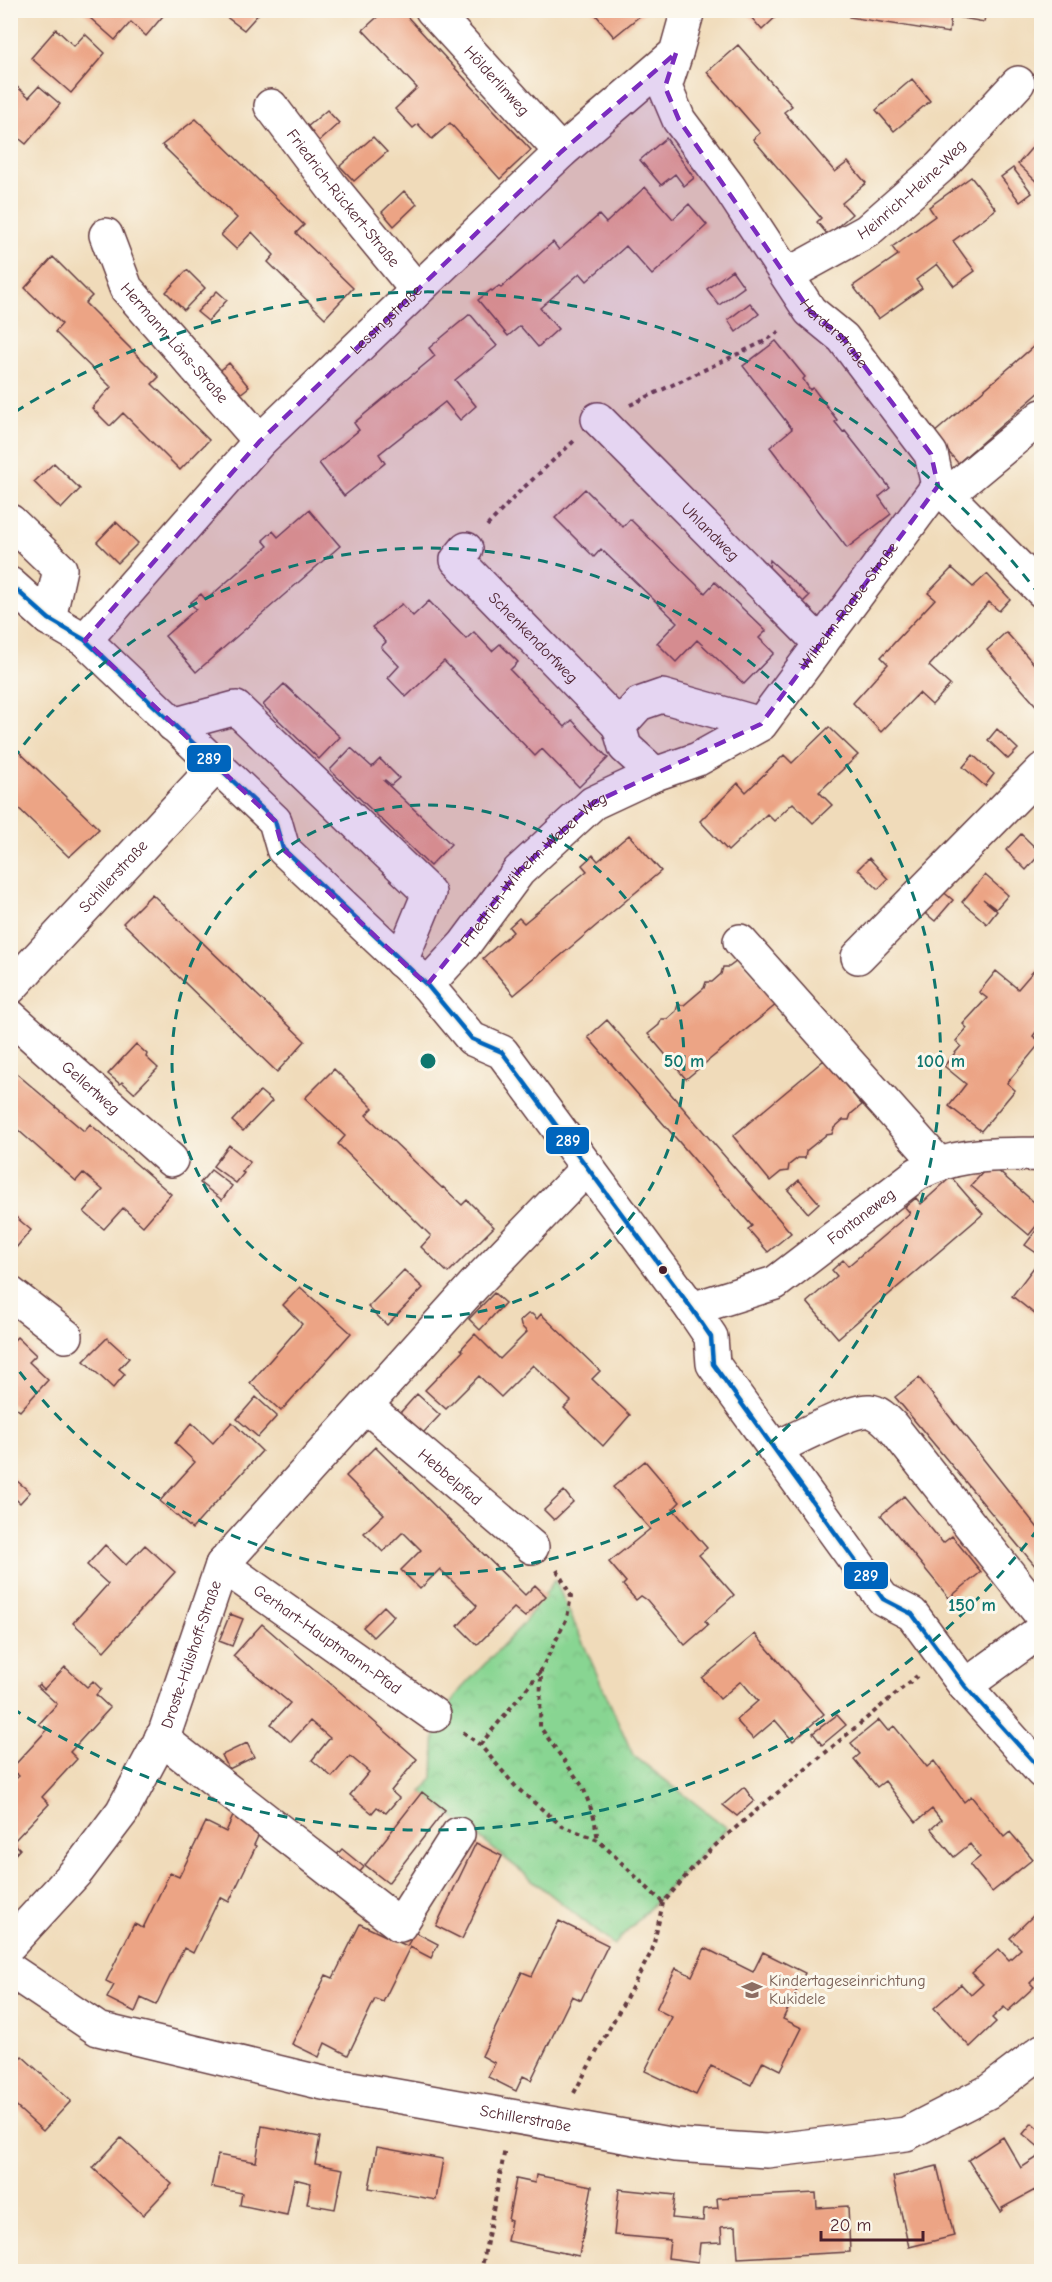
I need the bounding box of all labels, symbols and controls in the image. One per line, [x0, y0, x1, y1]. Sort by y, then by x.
street label: Hölderlinweg [460, 42, 533, 120]
street label: Friedrich-Rückert-Straße [283, 126, 403, 271]
street label: Heinrich-Heine-Weg [854, 136, 970, 243]
street label: Hermann-Löns-Straße [117, 279, 232, 407]
street label: Lessingstraße [347, 281, 426, 358]
street label: Herderstraße [796, 296, 871, 372]
street label: Uhlandweg [677, 499, 743, 565]
street label: Wilhelm-Raabe-Straße [796, 539, 902, 673]
street label: Schenkendorfweg [485, 589, 581, 687]
line badge: 289 [186, 744, 232, 773]
text: 289 [197, 750, 221, 768]
street label: Friedrich-Wilhelm-Weber-Weg [457, 789, 610, 950]
street label: Schillerstraße [75, 837, 151, 917]
centre of rings [418, 1051, 438, 1071]
text: 50 m [664, 1051, 704, 1072]
text: 100 m [917, 1051, 965, 1072]
street label: Gellertweg [58, 1058, 123, 1118]
line badge: 289 [545, 1126, 590, 1155]
text: 289 [556, 1132, 580, 1150]
street label: Fontaneweg [824, 1185, 899, 1248]
unlabelled marker [657, 1264, 669, 1276]
street label: Hebbelpfad [414, 1445, 485, 1509]
line badge: 289 [843, 1561, 889, 1590]
text: 289 [854, 1567, 878, 1585]
street label: Droste-Hülshoff-Straße [158, 1578, 225, 1731]
street label: Gerhart-Hauptmann-Pfad [250, 1581, 405, 1698]
text: 150 m [948, 1595, 996, 1616]
place label: Kindertageseinrichtung Kukidele [769, 1972, 926, 2008]
school or university icon: Kindertageseinrichtung Kukidele [740, 1978, 764, 2002]
street label: Schillerstraße [479, 2102, 573, 2136]
scale bar [821, 2204, 923, 2242]
text: 20 m [830, 2215, 871, 2236]

